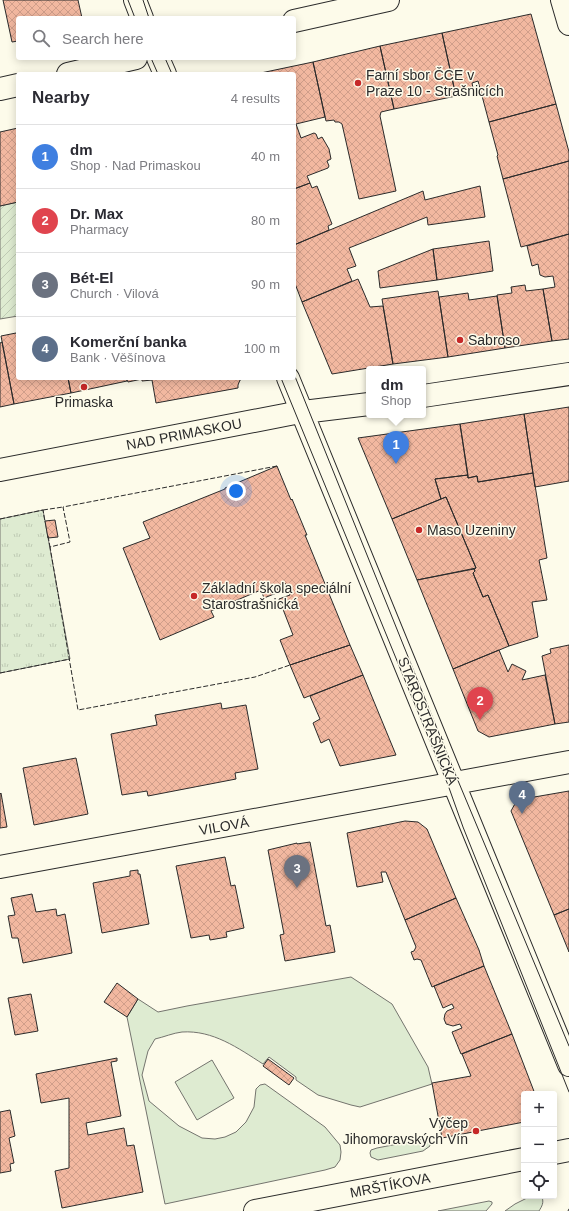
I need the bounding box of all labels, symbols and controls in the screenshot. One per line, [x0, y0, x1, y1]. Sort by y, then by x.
search box [16, 16, 296, 60]
icon: search [30, 27, 52, 49]
text: Search here [62, 30, 144, 47]
place label: Farní sbor ČCE v Praze 10 - Strašnicích [366, 67, 504, 99]
marker: Farní sbor ČCE v Praze 10 - Strašnicích [353, 78, 363, 88]
text: Nearby [32, 88, 90, 107]
text: 4 results [231, 91, 280, 106]
text: dm [70, 141, 93, 158]
text: 1 [41, 149, 49, 164]
text: 40 m [251, 149, 280, 164]
text: Shop · Nad Primaskou [70, 158, 201, 173]
text: Dr. Max [70, 205, 123, 222]
text: 2 [41, 213, 49, 228]
text: 80 m [251, 213, 280, 228]
text: Pharmacy [70, 222, 129, 237]
text: Bét-El [70, 269, 113, 286]
text: 3 [41, 277, 49, 292]
text: 90 m [251, 277, 280, 292]
text: Church · Vilová [70, 286, 159, 301]
place label: Sabroso [468, 332, 520, 348]
text: Komerční banka [70, 333, 187, 350]
marker: Sabroso [455, 335, 465, 345]
text: 4 [41, 341, 49, 356]
text: 100 m [244, 341, 280, 356]
text: Bank · Věšínova [70, 350, 165, 365]
popup [366, 366, 426, 418]
text: dm [381, 376, 403, 393]
marker: Primaska [79, 382, 89, 392]
text: Shop [381, 393, 411, 408]
place label: Primaska [55, 394, 113, 410]
street label: NAD PRIMASKOU [125, 415, 243, 453]
pin: 1 [383, 431, 409, 464]
your location [226, 481, 246, 501]
place label: Maso Uzeniny [427, 522, 516, 538]
marker: Maso Uzeniny [414, 525, 424, 535]
place label: Základní škola speciální Starostrašnická [202, 580, 352, 612]
marker: Základní škola speciální Starostrašnická [189, 591, 199, 601]
street label: STAROSTRAŠNICKÁ [395, 655, 461, 788]
pin: 2 [467, 687, 493, 720]
pin: 4 [509, 781, 535, 814]
street label: VILOVÁ [198, 814, 251, 838]
pin: 3 [284, 855, 310, 888]
map controls [521, 1091, 557, 1199]
button: + [521, 1091, 557, 1127]
place label: Výčep Jihomoravských Vín [343, 1115, 468, 1147]
marker: Výčep Jihomoravských Vín [471, 1126, 481, 1136]
button: − [521, 1127, 557, 1163]
button: locate [521, 1163, 557, 1199]
street label: MRŠTÍKOVA [349, 1169, 432, 1201]

